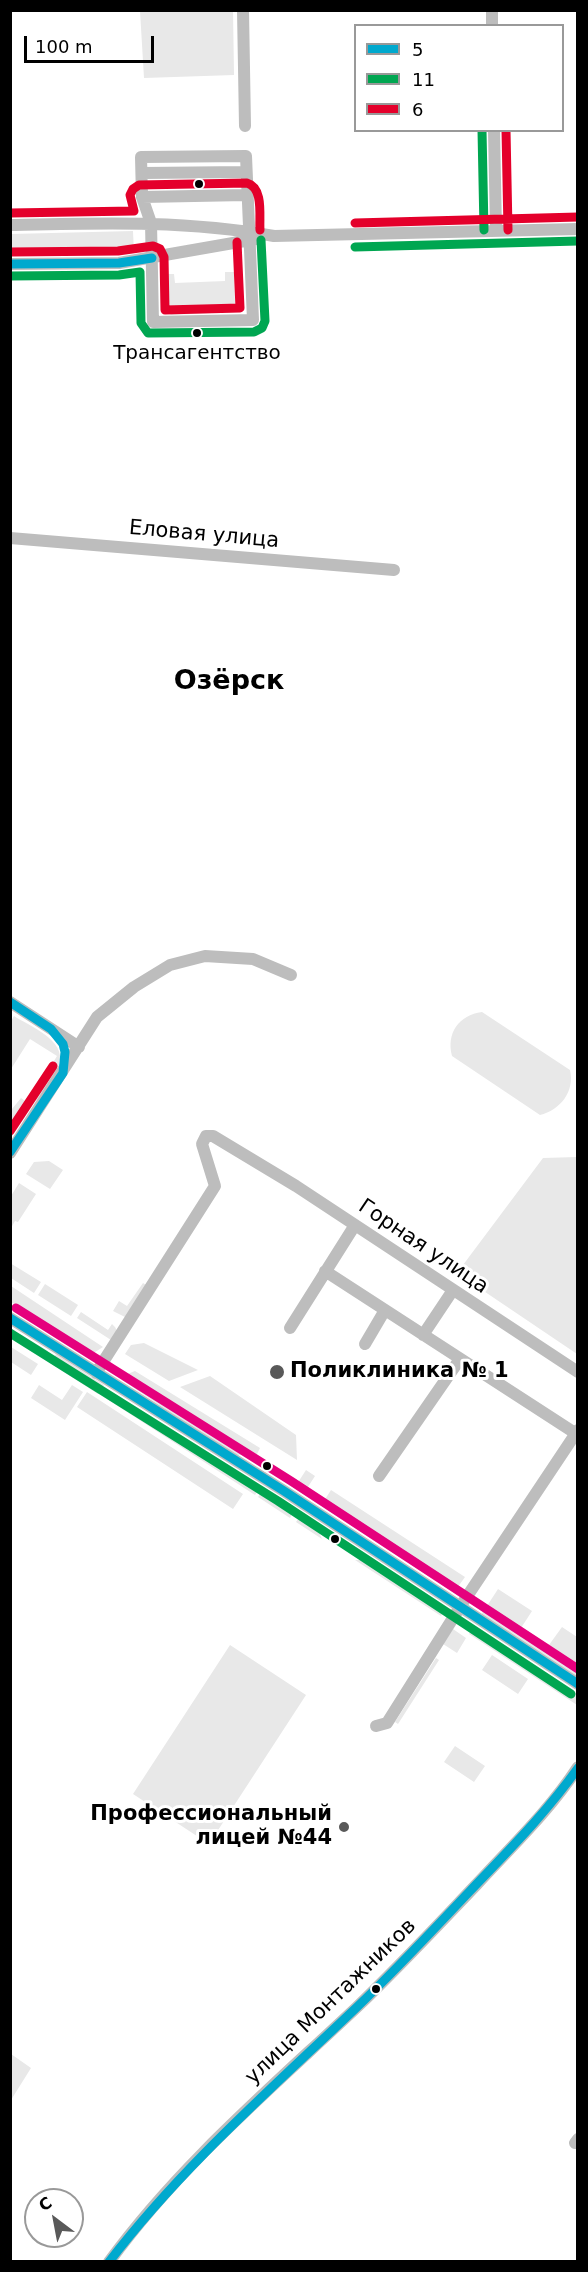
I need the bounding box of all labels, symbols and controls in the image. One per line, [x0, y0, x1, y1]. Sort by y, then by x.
scale bar [27, 24, 158, 62]
legend [354, 24, 564, 132]
text: 100 m [35, 36, 93, 57]
text: 5 [412, 39, 423, 60]
text: 11 [412, 69, 435, 90]
text: 6 [412, 99, 423, 120]
unlabelled marker [193, 178, 205, 190]
marker: Трансагентство [191, 327, 203, 339]
place label: Трансагентство [113, 342, 281, 366]
street label: Еловая улица [128, 516, 280, 554]
district label: Озёрск [174, 666, 284, 698]
street label: Горная улица [353, 1194, 493, 1300]
place label: Поликлиника № 1 [290, 1359, 509, 1385]
marker: Поликлиника № 1 [268, 1363, 286, 1381]
unlabelled marker [261, 1460, 273, 1472]
unlabelled marker [329, 1533, 341, 1545]
place label: Профессиональный лицей №44 [90, 1802, 332, 1852]
marker: Профессиональный лицей №44 [337, 1820, 351, 1834]
street label: улица Монтажников [240, 1914, 422, 2090]
unlabelled marker [370, 1983, 382, 1995]
north arrow [24, 2188, 84, 2248]
text: С [35, 2193, 55, 2215]

